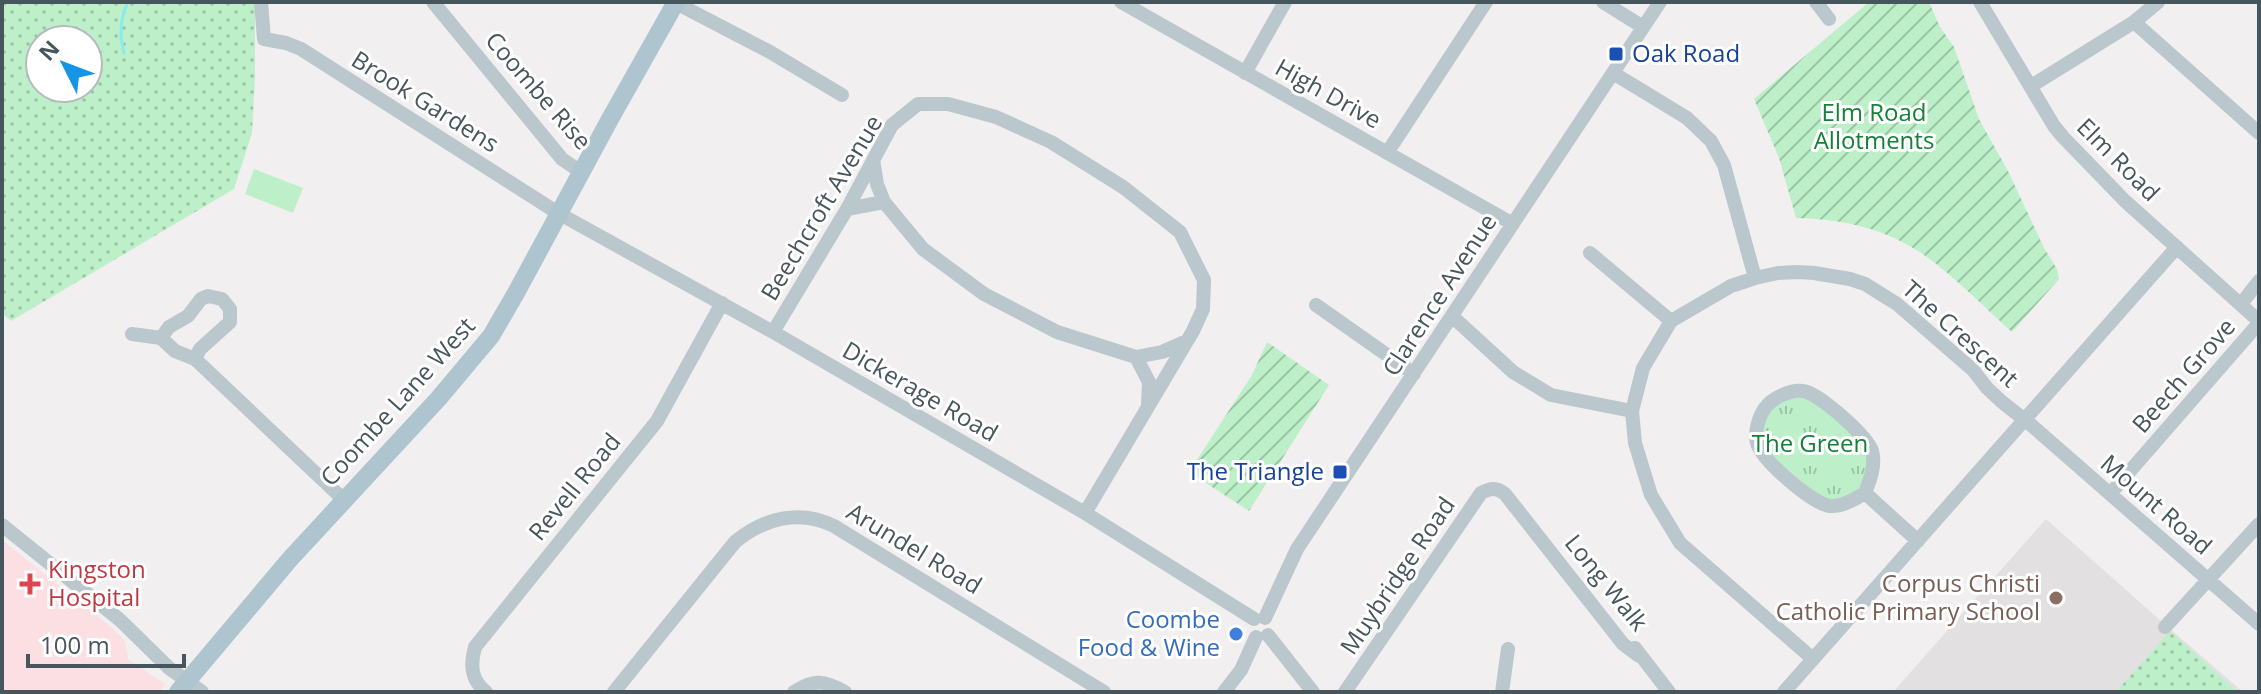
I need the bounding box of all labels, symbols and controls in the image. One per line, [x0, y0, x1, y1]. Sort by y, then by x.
north arrow [24, 24, 104, 104]
street label: Coombe Rise [479, 24, 600, 156]
text: N [31, 33, 66, 67]
place label: Oak Road [1632, 36, 1740, 69]
street label: Brook Gardens [346, 42, 506, 159]
marker: Oak Road [1607, 45, 1625, 63]
street label: High Drive [1270, 50, 1388, 135]
park label: Elm Road Allotments [1814, 95, 1934, 156]
street label: Beechcroft Avenue [752, 108, 889, 306]
street label: Elm Road [2070, 110, 2168, 208]
street label: Clarence Avenue [1374, 207, 1504, 382]
street label: The Crescent [1896, 272, 2026, 394]
street label: Coombe Lane West [312, 309, 482, 492]
street label: Beech Grove [2124, 311, 2242, 439]
street label: Dickerage Road [837, 333, 1004, 449]
street label: Revell Road [520, 425, 627, 547]
park label: The Green [1752, 426, 1868, 459]
street label: Mount Road [2094, 446, 2220, 561]
place label: The Triangle [1187, 454, 1324, 487]
marker: The Triangle [1331, 463, 1349, 481]
street label: Muybridge Road [1332, 490, 1462, 660]
street label: Arundel Road [841, 494, 988, 601]
street label: Long Walk [1558, 527, 1656, 637]
place label: Kingston Hospital [48, 552, 146, 613]
place label: Corpus Christi Catholic Primary School [1776, 566, 2040, 627]
marker: Kingston Hospital [19, 573, 41, 595]
marker: Corpus Christi Catholic Primary School [2047, 589, 2065, 607]
place label: Coombe Food & Wine [1078, 602, 1220, 663]
scale bar [28, 618, 184, 668]
marker: Coombe Food & Wine [1227, 625, 1245, 643]
text: 100 m [40, 628, 110, 661]

